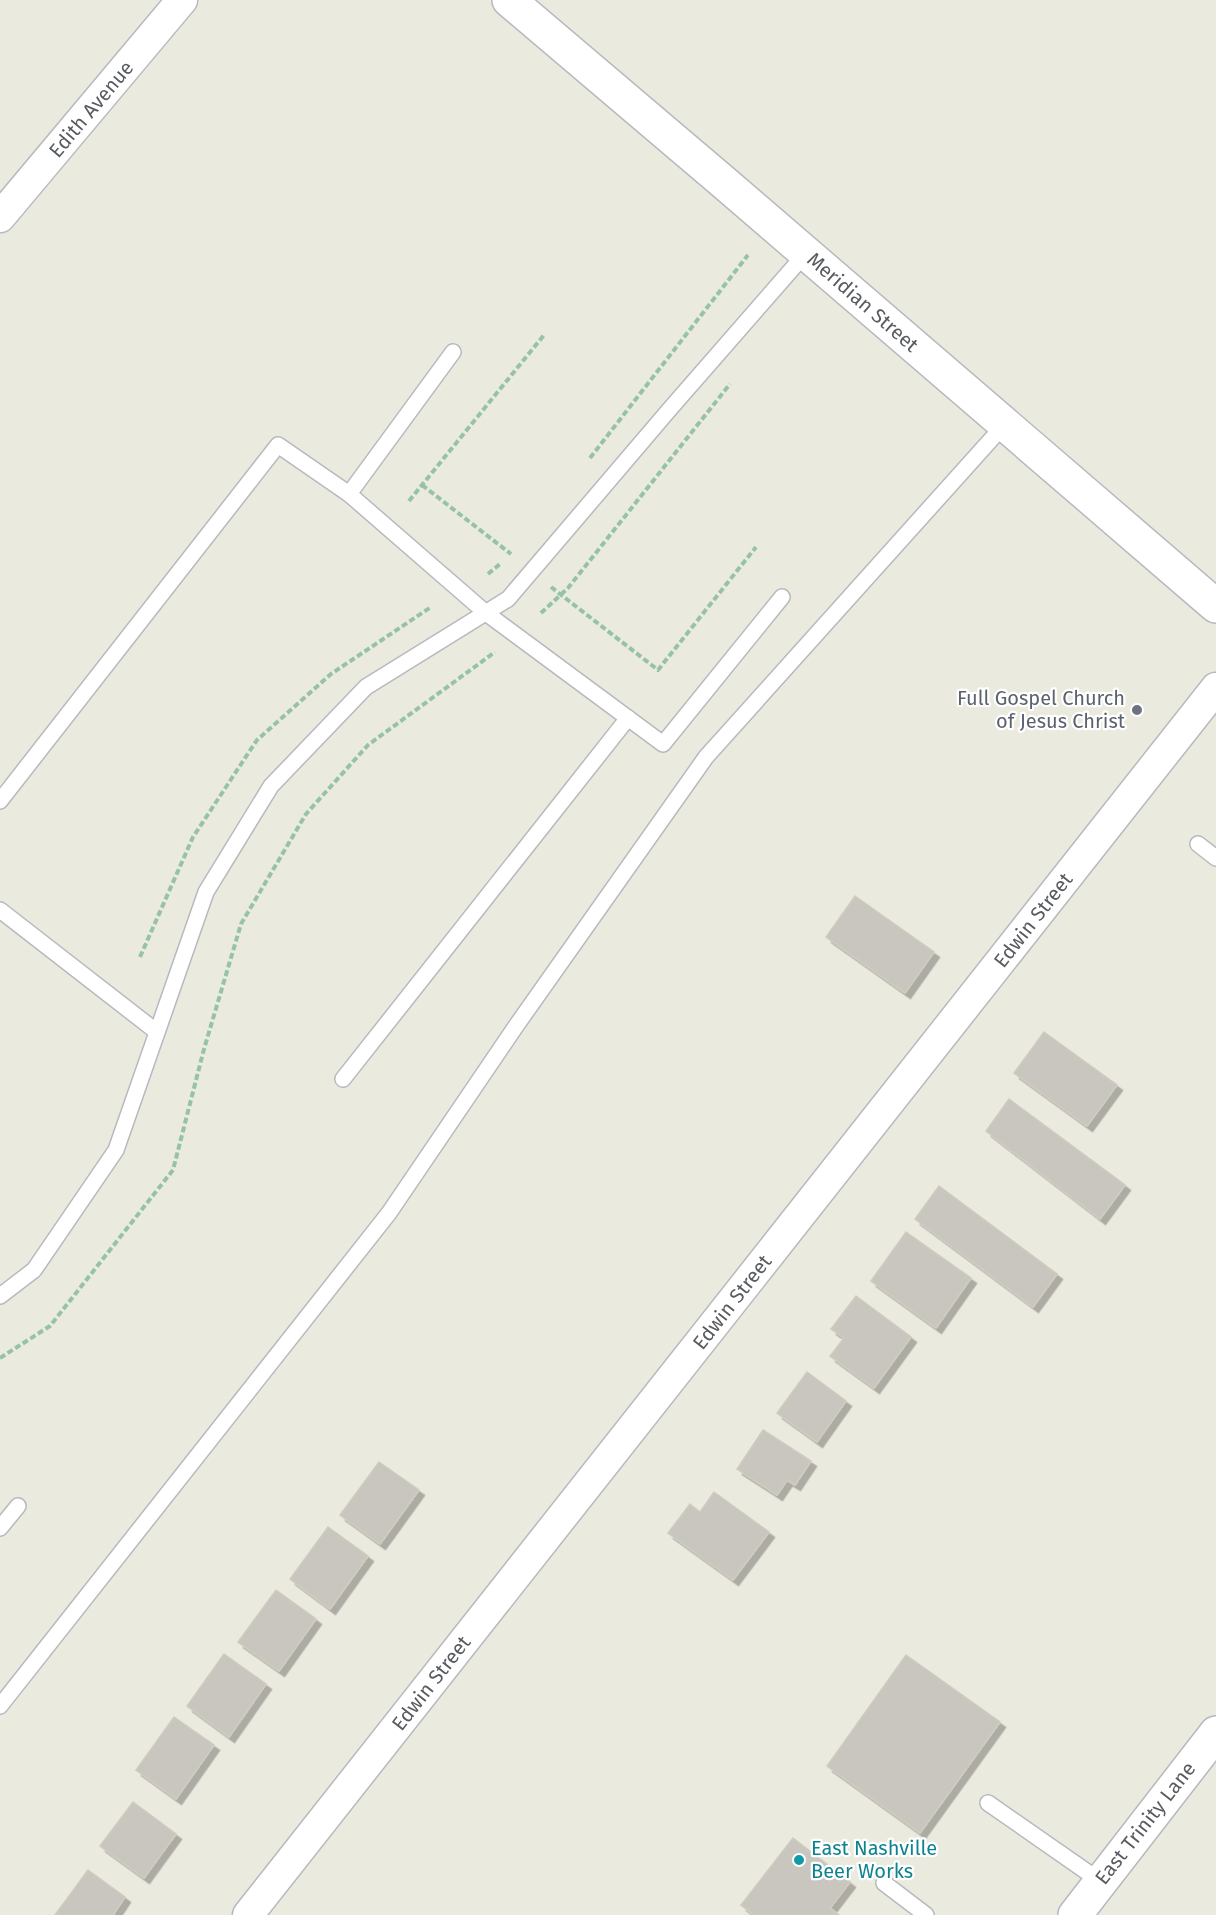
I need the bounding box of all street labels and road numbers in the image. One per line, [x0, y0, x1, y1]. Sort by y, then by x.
street label: Edith Avenue [44, 56, 138, 162]
street label: Meridian Street [802, 247, 924, 357]
street label: Edwin Street [989, 867, 1078, 972]
street label: Edwin Street [688, 1249, 777, 1354]
street label: Edwin Street [387, 1630, 476, 1735]
street label: East Trinity Lane [1090, 1757, 1200, 1889]

